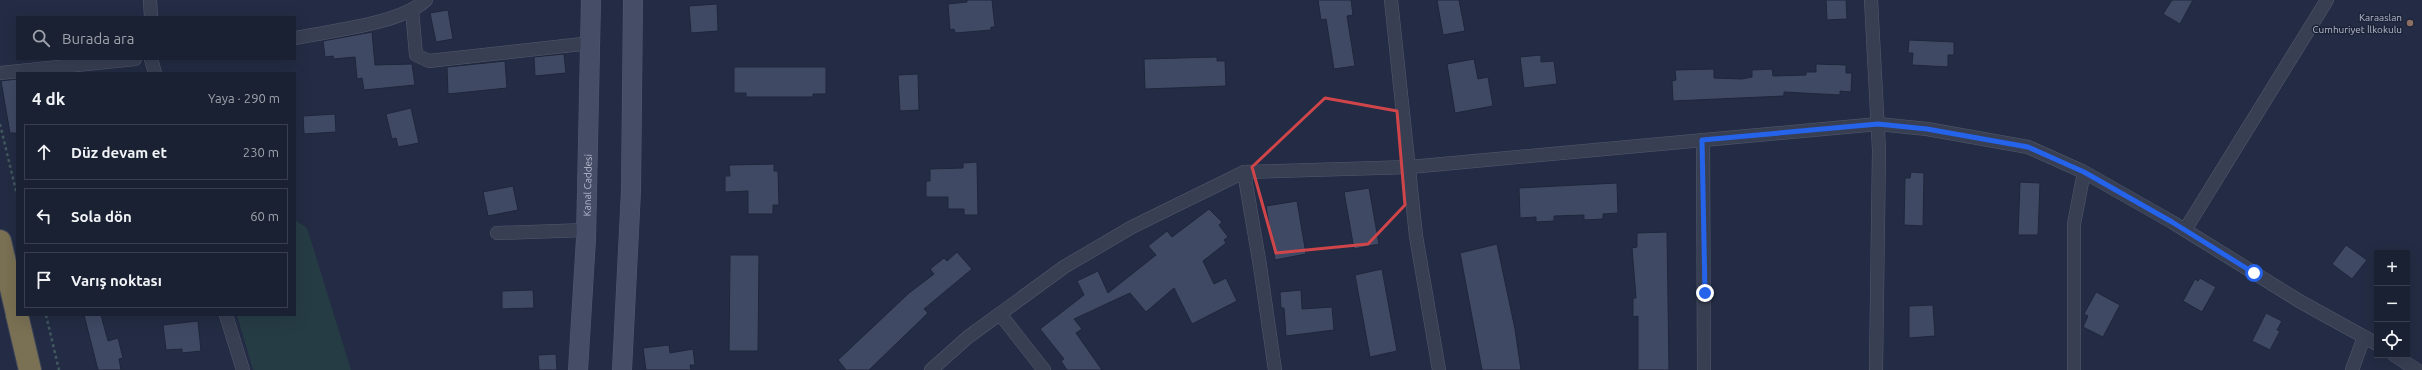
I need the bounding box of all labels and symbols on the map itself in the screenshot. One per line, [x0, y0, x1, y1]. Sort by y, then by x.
place label: Karaaslan Cumhuriyet İlkokulu [2313, 12, 2402, 35]
marker: Karaaslan Cumhuriyet İlkokulu [2405, 18, 2415, 28]
street label: Kanal Caddesi [581, 154, 594, 217]
route start [2245, 264, 2263, 282]
route end [1696, 284, 1714, 302]

